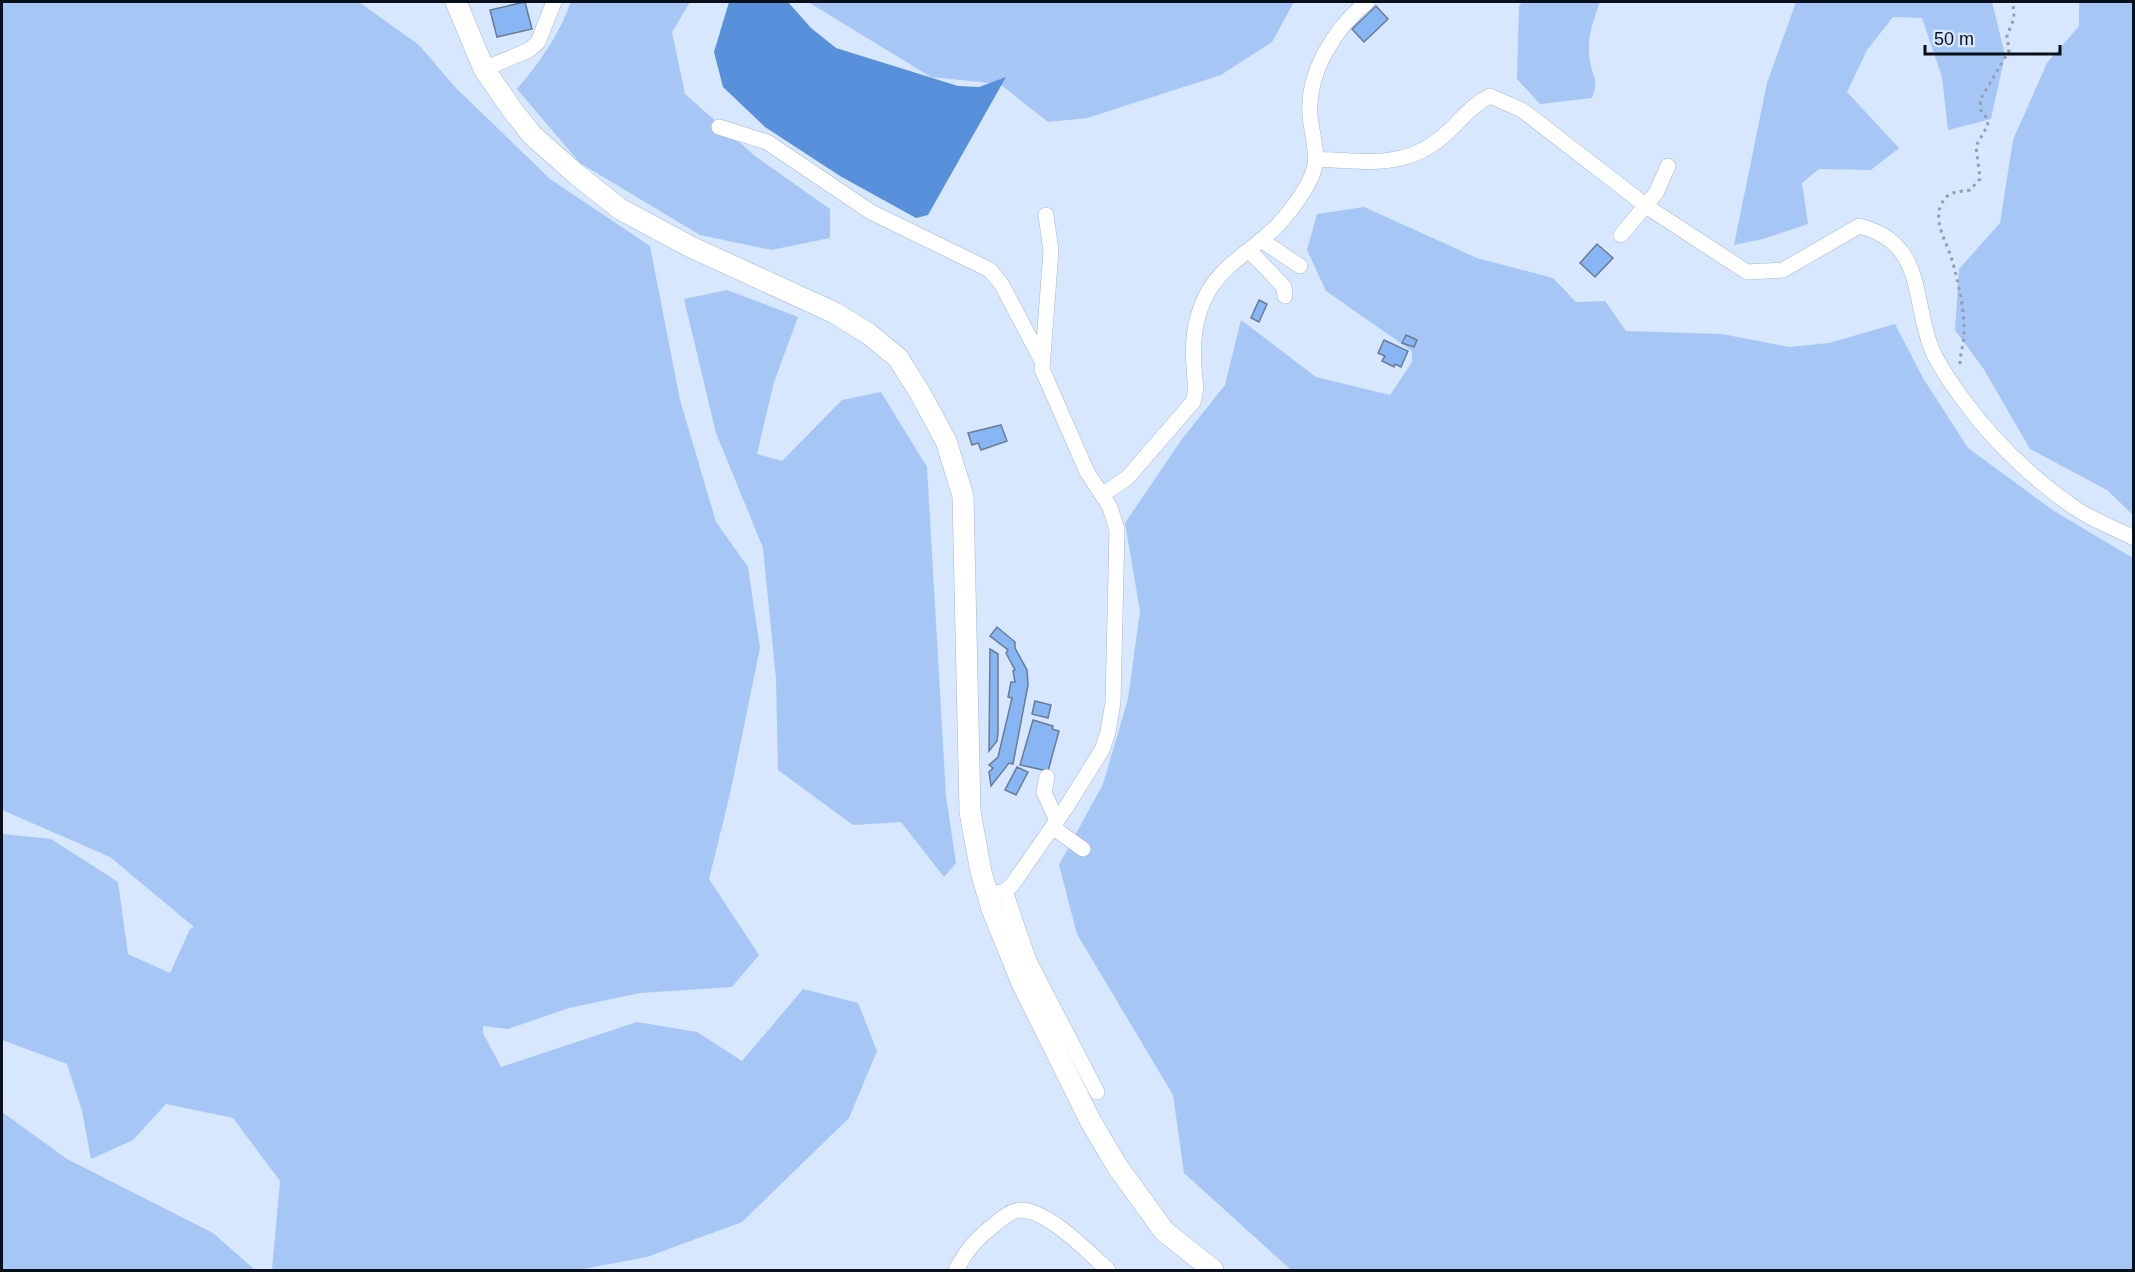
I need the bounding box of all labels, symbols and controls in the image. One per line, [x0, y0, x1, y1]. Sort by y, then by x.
scale bar [1925, 18, 2060, 56]
text: 50 m [1934, 29, 1974, 49]

